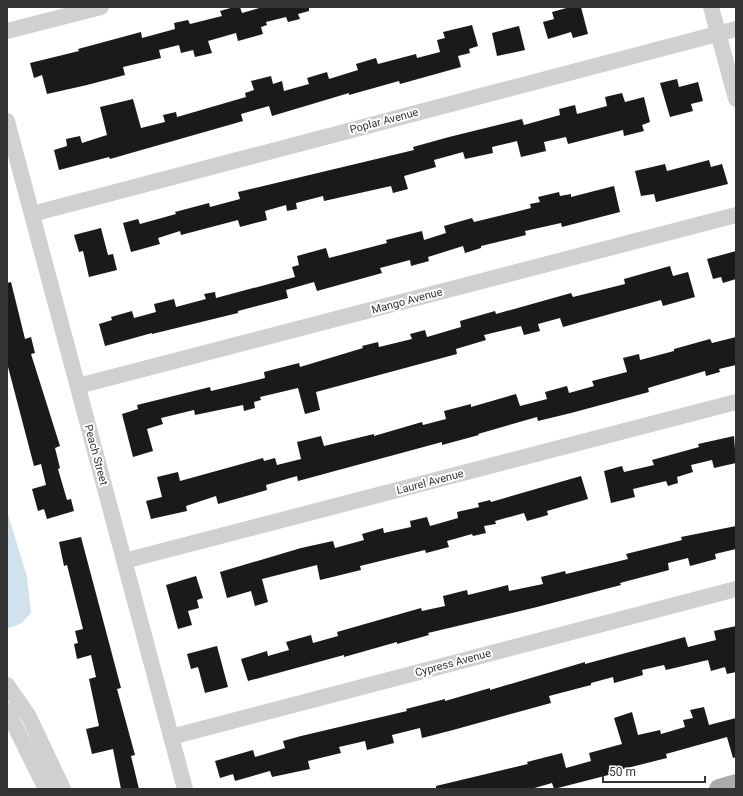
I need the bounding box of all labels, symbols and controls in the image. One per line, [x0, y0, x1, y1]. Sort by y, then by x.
street label: Poplar Avenue [348, 106, 420, 136]
street label: Mango Avenue [370, 285, 444, 317]
street label: Peach Street [82, 423, 110, 487]
street label: Laurel Avenue [395, 467, 465, 497]
street label: Cypress Avenue [414, 647, 493, 679]
scale bar [603, 758, 705, 784]
text: 50 m [609, 765, 636, 779]

